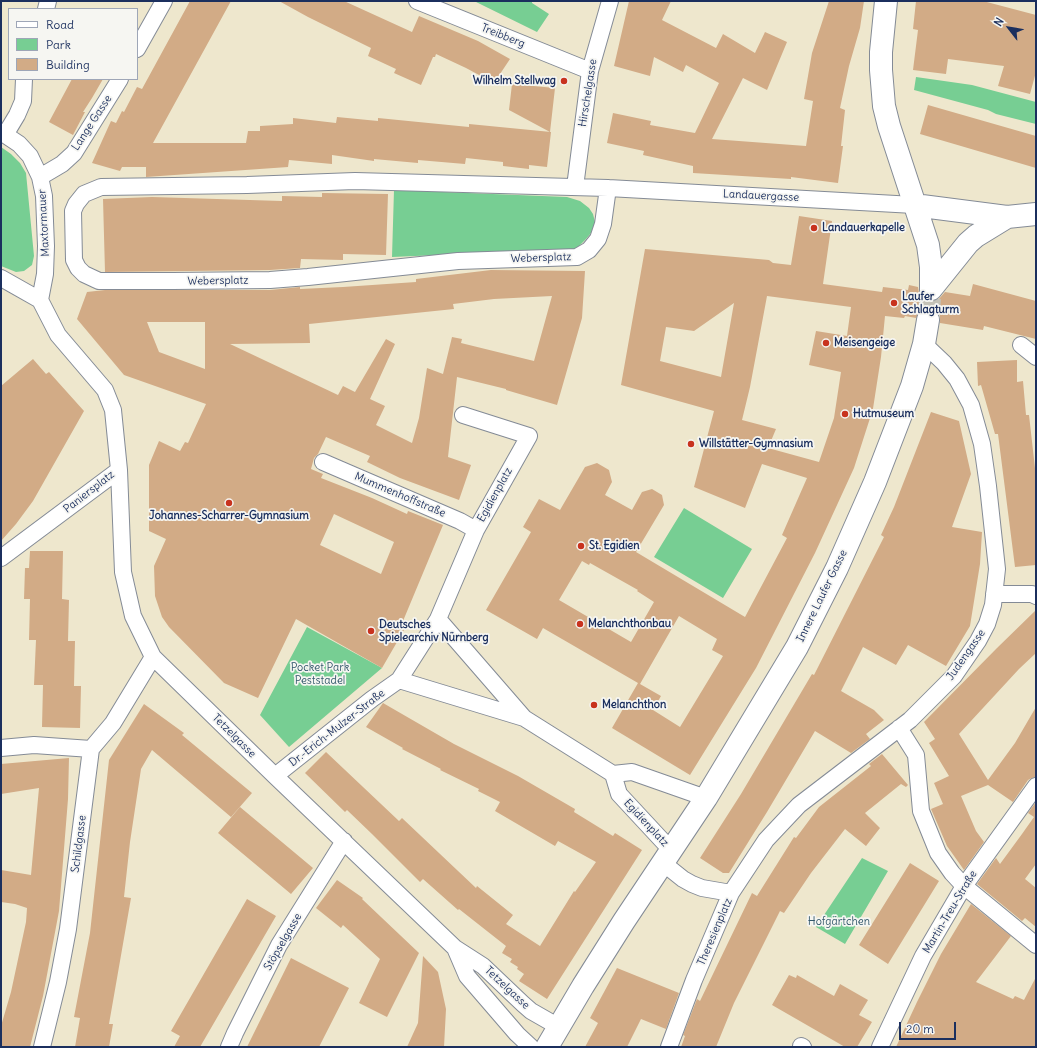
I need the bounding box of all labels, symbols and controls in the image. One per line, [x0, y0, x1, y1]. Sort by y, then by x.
legend [8, 8, 138, 80]
north arrow [989, 8, 1029, 48]
text: N [991, 15, 1007, 29]
text: Road [46, 17, 74, 32]
street label: Treibberg [479, 21, 527, 51]
text: Park [46, 37, 71, 52]
text: Building [46, 57, 90, 72]
street label: Hirschelgasse [576, 58, 600, 128]
place label: Wilhelm Stellwag [473, 74, 556, 88]
marker: Wilhelm Stellwag [559, 76, 569, 86]
street label: Lange Gasse [69, 93, 115, 153]
street label: Landauergasse [723, 187, 799, 205]
street label: Maxtormauer [36, 189, 52, 257]
place label: Landauerkapelle [822, 221, 905, 235]
marker: Landauerkapelle [809, 223, 819, 233]
street label: Webersplatz [510, 250, 572, 266]
street label: Webersplatz [187, 274, 249, 288]
place label: Laufer Schlagturm [902, 290, 959, 316]
marker: Laufer Schlagturm [889, 298, 899, 308]
place label: Meisengeige [834, 336, 895, 350]
marker: Meisengeige [821, 338, 831, 348]
place label: Hutmuseum [853, 407, 914, 421]
marker: Hutmuseum [840, 409, 850, 419]
place label: Willstätter-Gymnasium [699, 437, 813, 451]
marker: Willstätter-Gymnasium [686, 439, 696, 449]
street label: Egidienplatz [475, 466, 515, 524]
street label: Paniersplatz [61, 468, 117, 516]
street label: Mummenhoffstraße [352, 470, 448, 520]
marker: Johannes-Scharrer-Gymnasium [224, 498, 234, 508]
place label: Johannes-Scharrer-Gymnasium [149, 509, 309, 523]
place label: St. Egidien [589, 539, 640, 553]
marker: St. Egidien [576, 541, 586, 551]
street label: Innere Laufer Gasse [794, 548, 850, 644]
place label: Melanchthonbau [588, 617, 671, 631]
place label: Deutsches Spielearchiv Nürnberg [379, 618, 489, 644]
marker: Melanchthonbau [575, 619, 585, 629]
marker: Deutsches Spielearchiv Nürnberg [366, 626, 376, 636]
street label: Judengasse [944, 627, 988, 683]
park label: Pocket Park Peststadel [291, 661, 349, 687]
street label: Dr.-Erich-Mulzer-Straße [287, 687, 387, 769]
place label: Melanchthon [602, 698, 666, 712]
marker: Melanchthon [589, 700, 599, 710]
street label: Tetzelgasse [209, 711, 259, 761]
street label: Egidienplatz [621, 797, 671, 849]
street label: Schildgasse [69, 815, 89, 873]
street label: Martin-Treu-Straße [920, 868, 980, 956]
street label: Theresienplatz [695, 896, 735, 968]
street label: Stöpselgasse [261, 911, 305, 973]
park label: Hofgärtchen [808, 915, 870, 929]
street label: Tetzelgasse [482, 964, 532, 1012]
scale bar [901, 1014, 958, 1040]
text: 20 m [906, 1021, 934, 1036]

